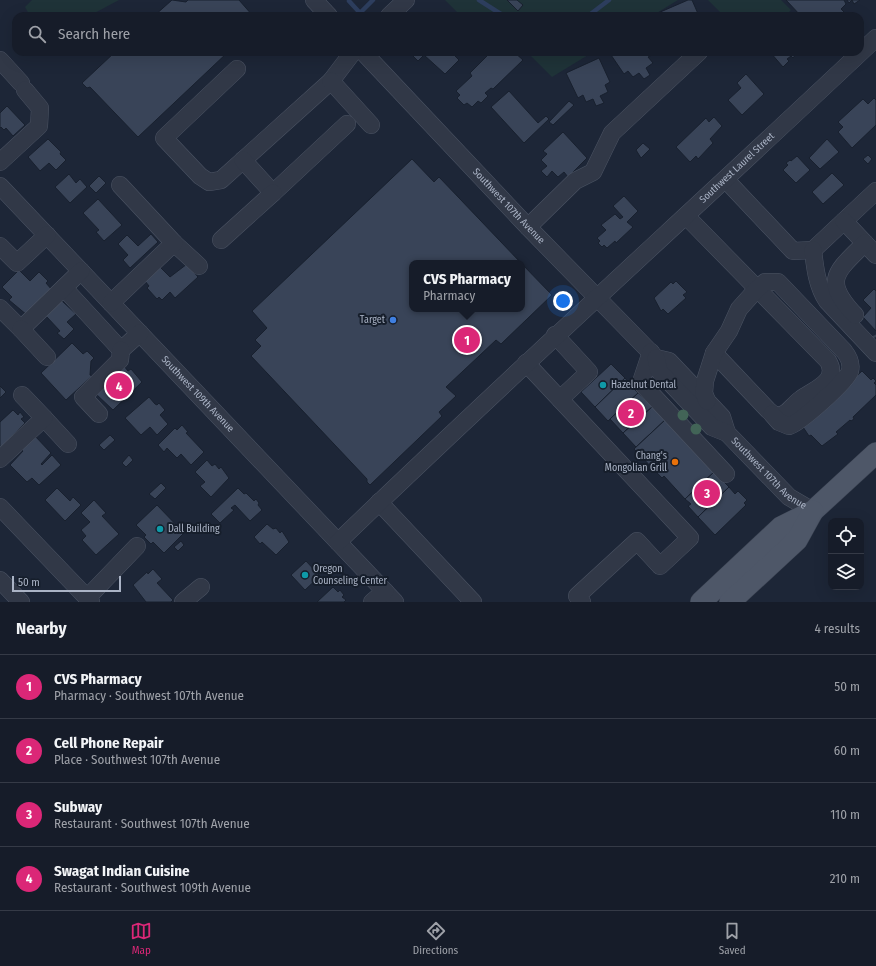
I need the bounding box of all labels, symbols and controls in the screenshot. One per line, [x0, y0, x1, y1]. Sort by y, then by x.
search box [12, 12, 864, 56]
icon: search [26, 23, 48, 45]
text: Search here [58, 25, 130, 43]
street label: Southwest Laurel Street [697, 130, 777, 206]
street label: Southwest 107th Avenue [470, 166, 547, 246]
popup [409, 260, 525, 312]
text: CVS Pharmacy [423, 270, 511, 288]
text: Pharmacy [423, 288, 475, 303]
your location [553, 291, 573, 311]
place label: Target [360, 314, 386, 326]
marker: Target [388, 315, 398, 325]
pin: 1 [454, 325, 480, 355]
street label: Southwest 109th Avenue [159, 354, 237, 435]
pin: 4 [106, 371, 132, 401]
place label: Hazelnut Dental [611, 379, 677, 391]
marker: Hazelnut Dental [598, 380, 608, 390]
pin: 2 [618, 398, 644, 428]
street label: Southwest 107th Avenue [729, 435, 809, 512]
place label: Chang's Mongolian Grill [605, 450, 667, 474]
marker: Chang's Mongolian Grill [670, 457, 680, 467]
pin: 3 [694, 478, 720, 508]
map controls [828, 518, 864, 590]
button: locate [828, 518, 864, 554]
place label: Dall Building [168, 523, 220, 535]
marker: Dall Building [155, 524, 165, 534]
button: layers [828, 554, 864, 590]
place label: Oregon Counseling Center [313, 563, 387, 587]
marker: Oregon Counseling Center [300, 570, 310, 580]
scale bar [12, 574, 121, 593]
text: 50 m [18, 576, 40, 589]
text: Nearby [16, 618, 67, 639]
text: 4 results [814, 621, 860, 636]
text: CVS Pharmacy [54, 670, 142, 688]
text: 1 [26, 679, 32, 694]
text: 50 m [834, 679, 860, 694]
text: Pharmacy · Southwest 107th Avenue [54, 688, 244, 703]
text: Cell Phone Repair [54, 734, 163, 752]
text: 2 [26, 743, 32, 758]
text: 60 m [834, 743, 860, 758]
text: Place · Southwest 107th Avenue [54, 752, 220, 767]
text: Subway [54, 798, 102, 816]
text: 3 [26, 807, 32, 822]
text: 110 m [830, 807, 860, 822]
text: Restaurant · Southwest 107th Avenue [54, 816, 250, 831]
text: Swagat Indian Cuisine [54, 862, 190, 880]
text: 4 [26, 871, 32, 886]
text: 210 m [830, 871, 860, 886]
text: Restaurant · Southwest 109th Avenue [54, 880, 251, 895]
tab: Map [130, 920, 152, 957]
tab: Directions [413, 920, 458, 957]
tab: Saved [719, 920, 746, 957]

